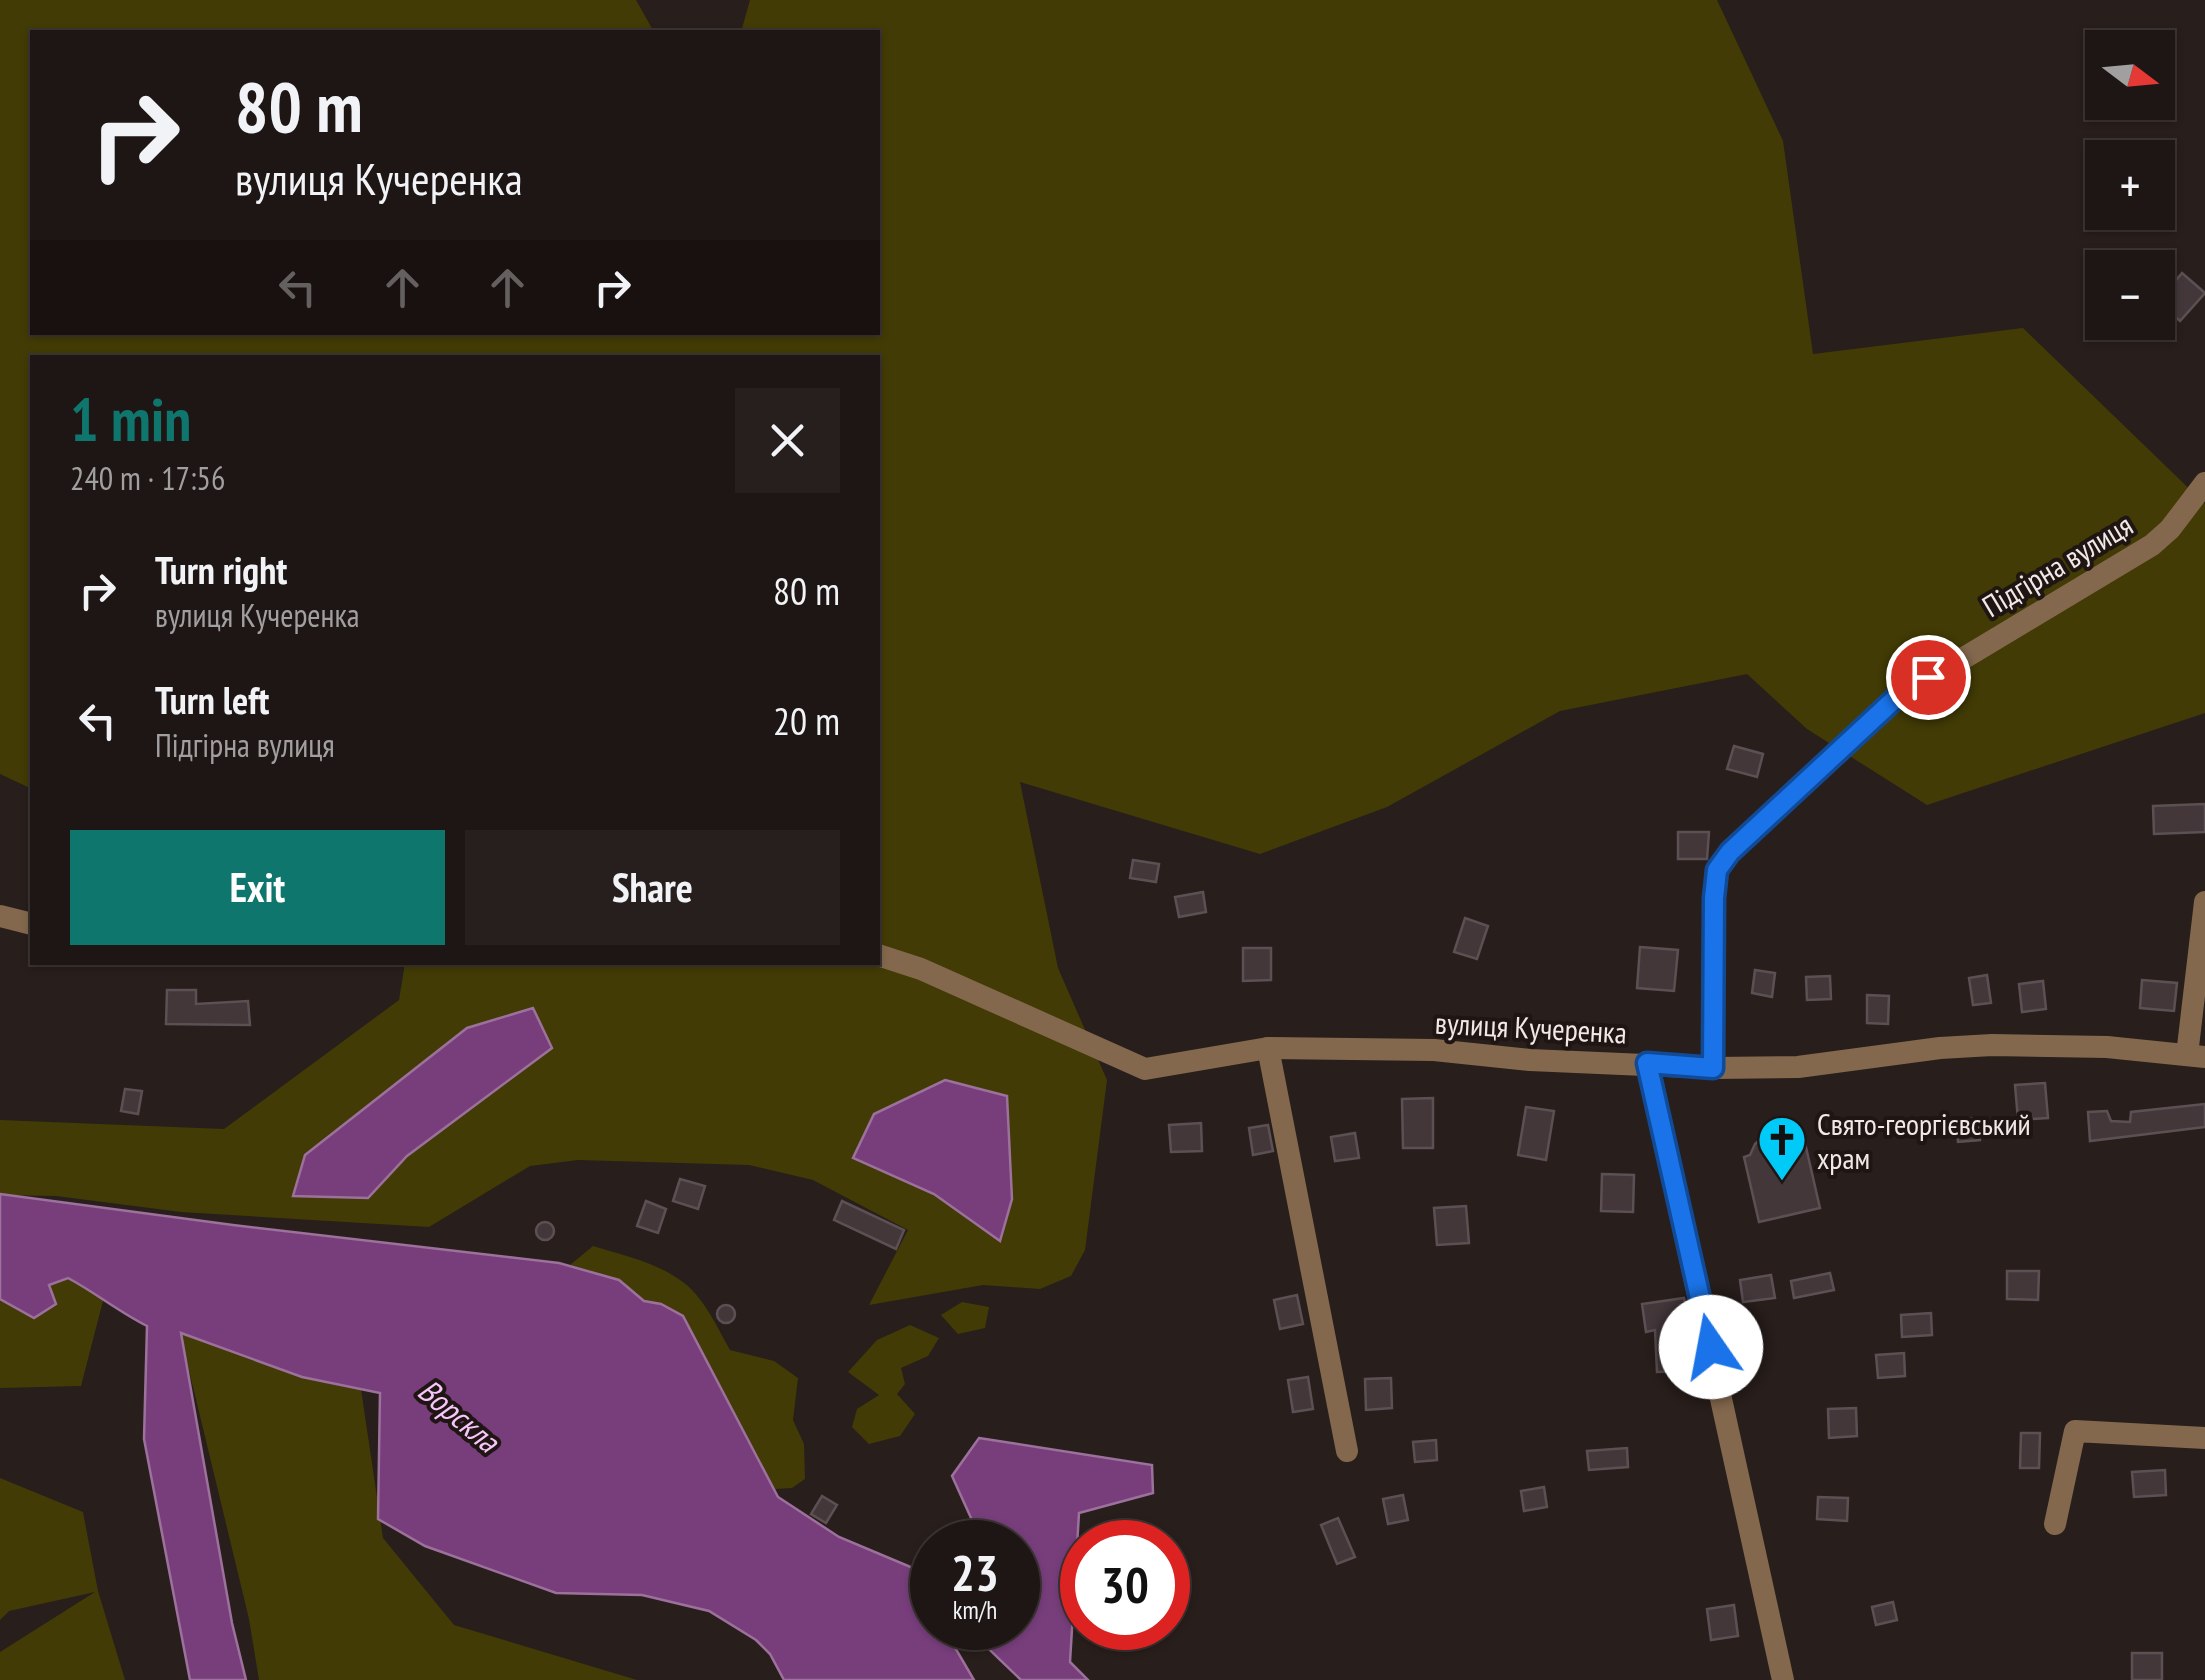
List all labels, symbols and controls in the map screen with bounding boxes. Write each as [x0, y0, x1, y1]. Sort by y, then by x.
north arrow [2085, 30, 2175, 120]
map controls [2085, 30, 2175, 340]
text: 80 m [235, 61, 363, 151]
icon: right [70, 70, 200, 200]
button: + [2085, 140, 2175, 230]
text: вулиця Кучеренка [235, 149, 523, 207]
button: − [2085, 250, 2175, 340]
icon: left [270, 260, 325, 315]
icon: ahead [375, 260, 430, 315]
icon: ahead [480, 260, 535, 315]
icon: right [585, 260, 640, 315]
text: 1 min [70, 380, 191, 458]
button: close [735, 388, 840, 493]
text: 240 m · 17:56 [70, 457, 225, 499]
street label: Підгірна вулиця [1975, 505, 2139, 625]
text: Turn right [155, 545, 287, 594]
icon: right [70, 563, 125, 618]
text: 80 m [773, 566, 840, 615]
text: вулиця Кучеренка [155, 594, 360, 636]
pin [1886, 635, 1971, 720]
icon: arrive [1901, 650, 1956, 705]
text: Turn left [155, 675, 269, 724]
icon: left [70, 693, 125, 748]
text: 20 m [773, 696, 840, 745]
text: Підгірна вулиця [155, 724, 335, 766]
button: Exit [70, 830, 445, 945]
button: Share [465, 830, 840, 945]
street label: вулиця Кучеренка [1434, 1003, 1628, 1051]
place label: Свято-георгієвський храм [1817, 1104, 2031, 1177]
church icon: Свято-георгієвський храм [1756, 1114, 1808, 1182]
position arrow [1659, 1295, 1763, 1399]
water label: Ворскла [410, 1369, 510, 1462]
speed limit sign: 30 [1060, 1520, 1190, 1650]
text: 23 [951, 1540, 999, 1605]
text: km/h [953, 1594, 997, 1626]

